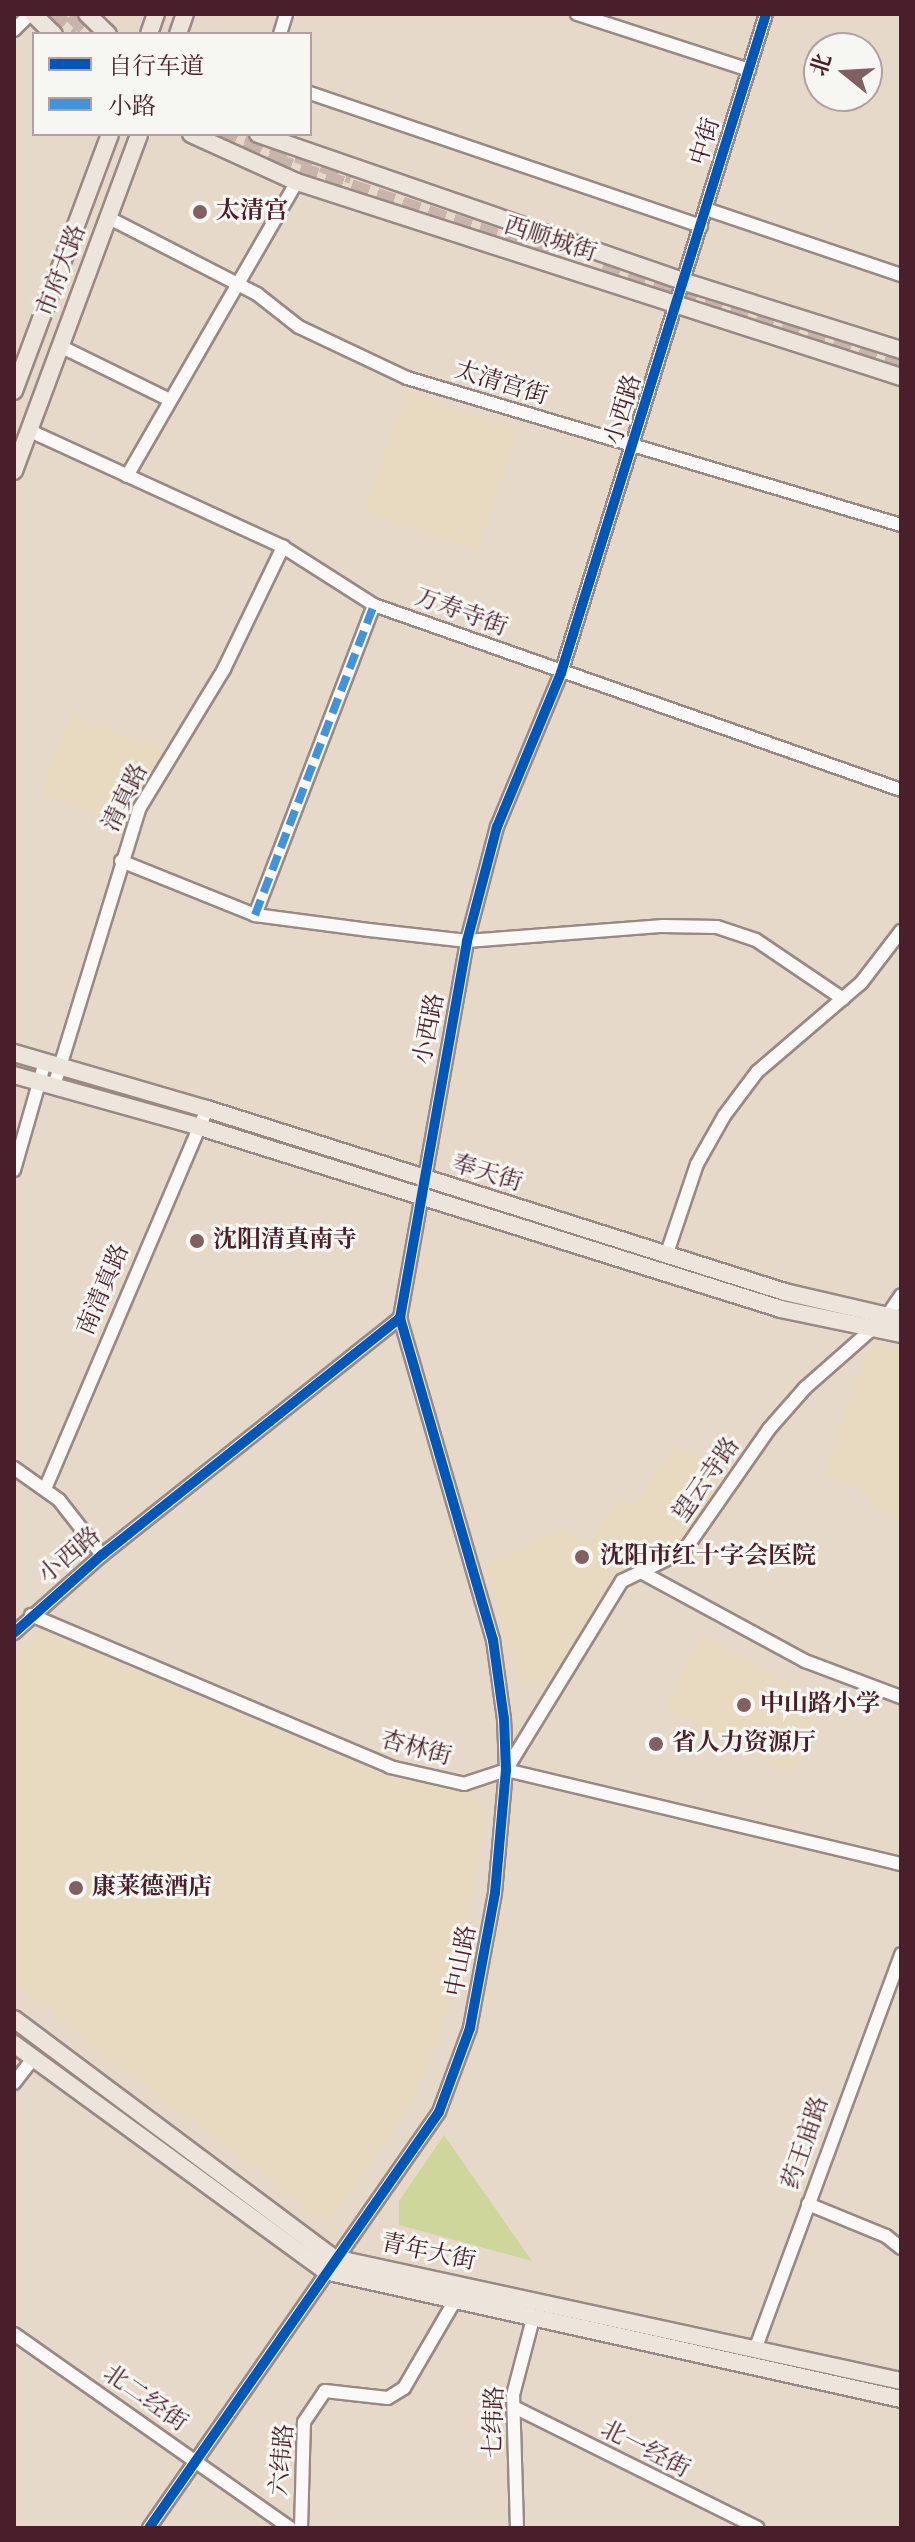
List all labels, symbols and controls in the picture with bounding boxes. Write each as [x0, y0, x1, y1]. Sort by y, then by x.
legend [32, 32, 312, 136]
north arrow [803, 32, 883, 112]
text: 北 [805, 50, 838, 80]
text: 自行车道 [108, 52, 204, 82]
text: 小路 [108, 92, 156, 122]
street label: 中街 [685, 115, 727, 169]
place label: 太清宫 [216, 198, 288, 226]
marker: 太清宫 [191, 203, 209, 221]
street label: 西顺城街 [500, 211, 600, 269]
street label: 市府大路 [31, 221, 93, 321]
street label: 太清宫街 [451, 356, 551, 412]
street label: 小西路 [600, 371, 648, 449]
street label: 万寿寺街 [411, 583, 511, 643]
street label: 清真路 [97, 759, 155, 837]
street label: 小西路 [409, 991, 451, 1067]
street label: 奉天街 [448, 1150, 526, 1198]
place label: 沈阳清真南寺 [213, 1227, 357, 1255]
marker: 沈阳清真南寺 [188, 1232, 206, 1250]
street label: 南清真路 [72, 1240, 136, 1340]
street label: 望云寺路 [668, 1432, 746, 1528]
street label: 小西路 [33, 1522, 107, 1590]
place label: 沈阳市红十字会医院 [600, 1543, 816, 1571]
marker: 沈阳市红十字会医院 [571, 1546, 593, 1568]
place label: 中山路小学 [760, 1691, 880, 1719]
marker: 中山路小学 [735, 1696, 753, 1714]
street label: 杏林街 [377, 1726, 455, 1772]
place label: 省人力资源厅 [672, 1730, 816, 1758]
marker: 省人力资源厅 [647, 1735, 665, 1753]
place label: 康莱德酒店 [92, 1874, 212, 1902]
marker: 康莱德酒店 [67, 1879, 85, 1897]
street label: 中山路 [441, 1923, 483, 1999]
street label: 药王庙路 [777, 2093, 835, 2193]
street label: 青年大街 [378, 2229, 478, 2277]
street label: 北二经街 [97, 2360, 193, 2438]
street label: 七纬路 [479, 2386, 511, 2458]
street label: 北一经街 [596, 2415, 694, 2485]
street label: 六纬路 [266, 2423, 300, 2497]

